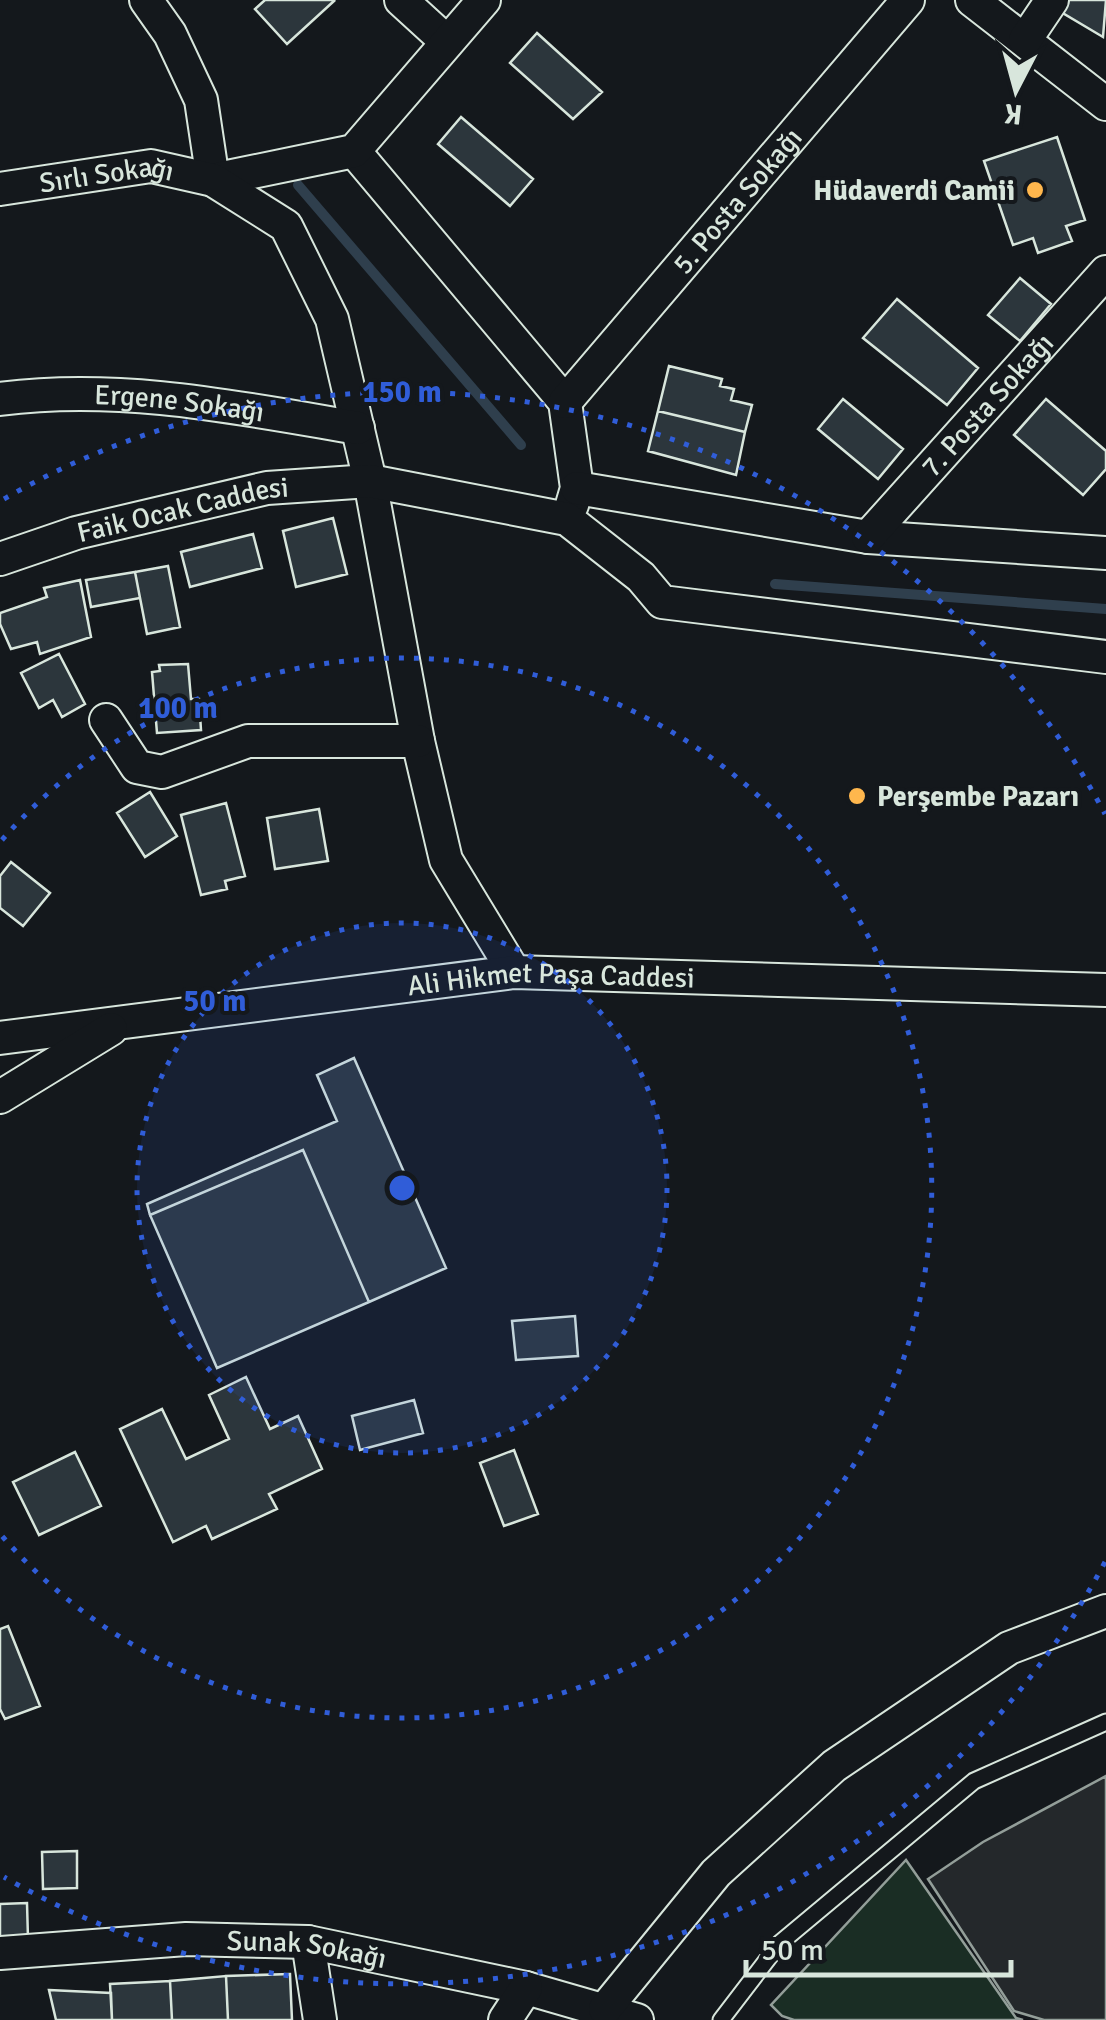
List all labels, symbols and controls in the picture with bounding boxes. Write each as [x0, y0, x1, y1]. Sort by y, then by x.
north arrow [966, 40, 1066, 140]
text: K [1002, 96, 1024, 132]
street label: 5. Posta Sokağı [666, 121, 810, 281]
street label: Sırlı Sokağı [37, 150, 177, 201]
place label: Hüdaverdi Camii [813, 174, 1015, 208]
marker: Hüdaverdi Camii [1024, 179, 1046, 201]
street label: 7. Posta Sokağı [914, 326, 1061, 484]
text: 150 m [362, 374, 442, 411]
street label: Ergene Sokağı [94, 378, 267, 430]
street label: Faik Ocak Caddesi [74, 471, 290, 550]
text: 100 m [138, 690, 218, 727]
place label: Perşembe Pazarı [877, 780, 1079, 814]
marker: Perşembe Pazarı [846, 785, 868, 807]
street label: Ali Hikmet Paşa Caddesi [406, 956, 695, 1004]
text: 50 m [183, 983, 247, 1020]
centre of rings [384, 1170, 420, 1206]
scale bar [746, 1915, 1011, 1977]
street label: Sunak Sokağı [226, 1924, 390, 1976]
text: 50 m [761, 1932, 824, 1969]

